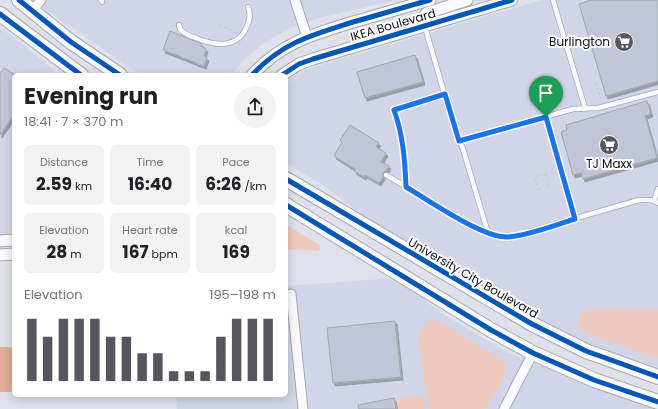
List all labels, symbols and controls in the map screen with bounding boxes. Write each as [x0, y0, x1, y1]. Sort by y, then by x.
street label: IKEA Boulevard [348, 4, 438, 45]
supermarket icon: Burlington [613, 31, 635, 53]
place label: Burlington [549, 33, 610, 50]
pin [529, 76, 563, 117]
text: Evening run [24, 81, 158, 112]
icon: arrive [535, 82, 557, 104]
button: share [234, 86, 276, 128]
text: 18:41 · 7 × 370 m [24, 112, 123, 131]
supermarket icon: TJ Maxx [598, 134, 620, 156]
text: Distance [40, 154, 88, 170]
text: Time [137, 154, 163, 170]
text: Pace [222, 154, 250, 170]
place label: TJ Maxx [586, 155, 632, 172]
text: 2.59 [36, 172, 72, 196]
text: 16:40 [128, 172, 172, 196]
text: 6:26 [205, 172, 242, 196]
text: km [72, 178, 92, 194]
text: /km [242, 178, 267, 194]
text: Elevation [39, 222, 89, 238]
text: Heart rate [122, 222, 178, 238]
text: kcal [225, 222, 247, 238]
street label: University City Boulevard [405, 233, 542, 322]
text: 28 [46, 240, 67, 264]
text: 167 [122, 240, 149, 264]
text: 169 [222, 240, 250, 264]
text: m [67, 246, 82, 262]
text: bpm [149, 246, 178, 262]
text: Elevation [24, 285, 83, 304]
text: 195–198 m [209, 285, 276, 304]

